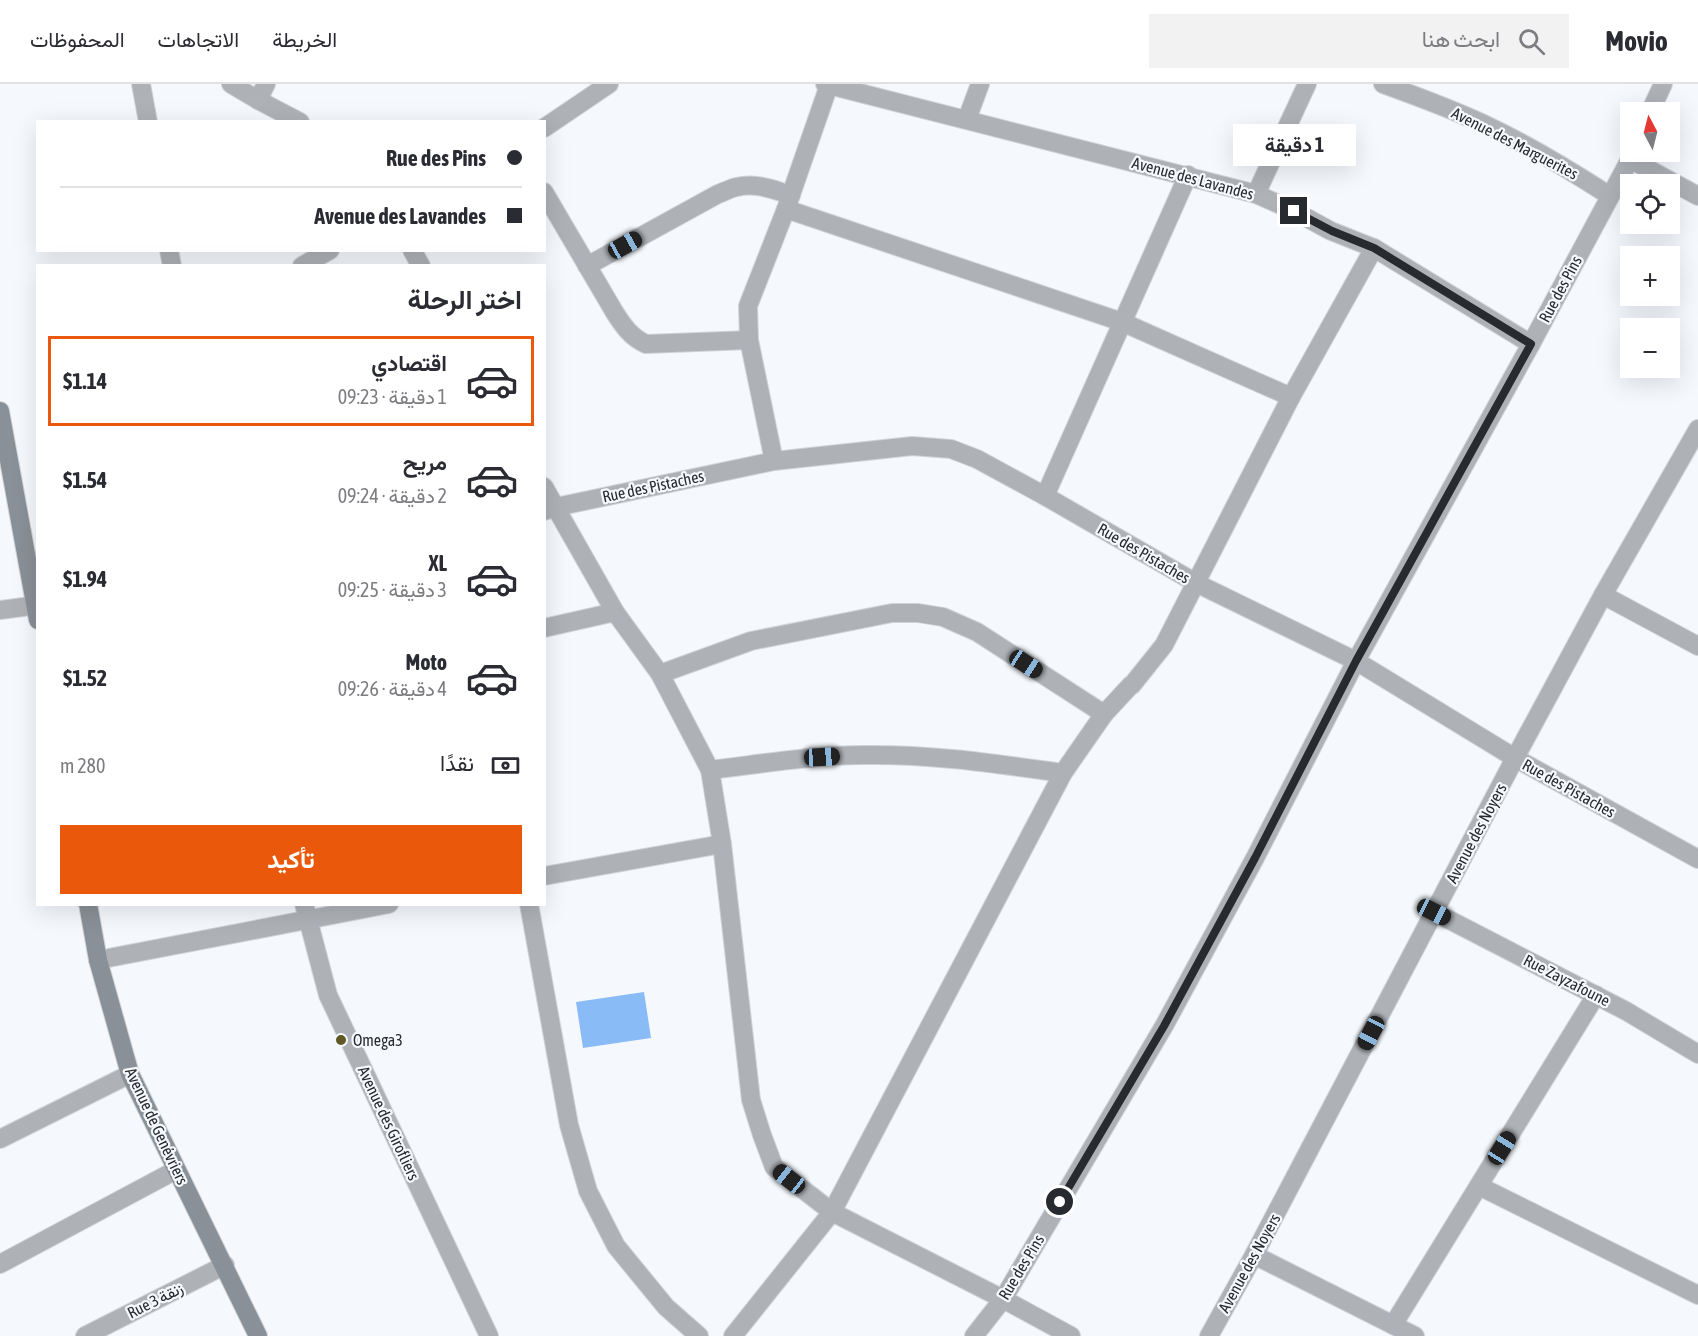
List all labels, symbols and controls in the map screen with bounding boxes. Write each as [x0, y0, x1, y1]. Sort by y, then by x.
search box [1149, 14, 1569, 68]
icon: search [1515, 25, 1548, 58]
text: Movio [1605, 25, 1668, 57]
text: ابحث هنا [1422, 26, 1500, 52]
text: المحفوظات [30, 27, 125, 51]
text: الاتجاهات [158, 27, 239, 51]
text: الخريطة [272, 27, 337, 51]
north arrow [1620, 102, 1680, 162]
map controls [1620, 102, 1680, 378]
street label: Avenue des Marguerites [1448, 103, 1581, 184]
callout: 1 دقيقة [1232, 124, 1356, 166]
text: 1 دقيقة [1265, 133, 1324, 156]
text: Rue des Pins [386, 145, 486, 171]
street label: Avenue des Lavandes [1130, 153, 1256, 203]
button: locate [1620, 174, 1680, 234]
route end [1280, 197, 1307, 224]
text: Avenue des Lavandes [314, 203, 486, 229]
car [605, 228, 645, 262]
button: + [1620, 246, 1680, 306]
street label: Rue des Pins [1535, 252, 1585, 325]
text: اختر الرحلة [408, 284, 522, 315]
button: − [1620, 318, 1680, 378]
text: اقتصادي [371, 350, 447, 376]
icon: car [465, 354, 519, 408]
text: $1.14 [63, 368, 107, 394]
text: 1 دقيقة · 09:23 [338, 385, 447, 408]
text: مريح [403, 449, 447, 475]
icon: car [465, 453, 519, 507]
street label: Rue des Pistaches [601, 466, 706, 506]
text: $1.54 [63, 467, 107, 493]
text: 2 دقيقة · 09:24 [338, 484, 447, 507]
street label: Rue des Pistaches [1095, 519, 1194, 587]
text: XL [429, 550, 447, 576]
icon: car [465, 552, 519, 606]
text: $1.94 [63, 566, 107, 592]
text: 3 دقيقة · 09:25 [338, 578, 447, 601]
car [1006, 647, 1046, 681]
text: Moto [405, 649, 447, 675]
icon: car [465, 651, 519, 705]
text: $1.52 [63, 665, 107, 691]
text: 4 دقيقة · 09:26 [338, 677, 447, 700]
car [804, 747, 840, 767]
icon: cash [489, 749, 522, 782]
text: نقدًا [440, 750, 474, 776]
text: 280 m [60, 754, 105, 777]
street label: Rue des Pistaches [1519, 755, 1619, 821]
street label: Avenue des Noyers [1442, 780, 1511, 886]
button: تأكيد [60, 825, 522, 894]
car [1414, 896, 1454, 928]
street label: Rue Zayzafoune [1520, 951, 1613, 1010]
car [1355, 1013, 1387, 1053]
place label: Omega3 [353, 1031, 403, 1050]
marker: Omega3 [334, 1033, 348, 1047]
street label: Avenue des Girofliers [355, 1063, 423, 1183]
street label: Avenue de Genévriers [122, 1065, 192, 1188]
car [1485, 1128, 1519, 1168]
car [769, 1161, 809, 1197]
route start [1046, 1188, 1073, 1215]
street label: Avenue des Noyers [1214, 1210, 1285, 1316]
street label: Rue des Pins [995, 1231, 1048, 1303]
street label: Rue 3 زنقة [124, 1278, 187, 1323]

